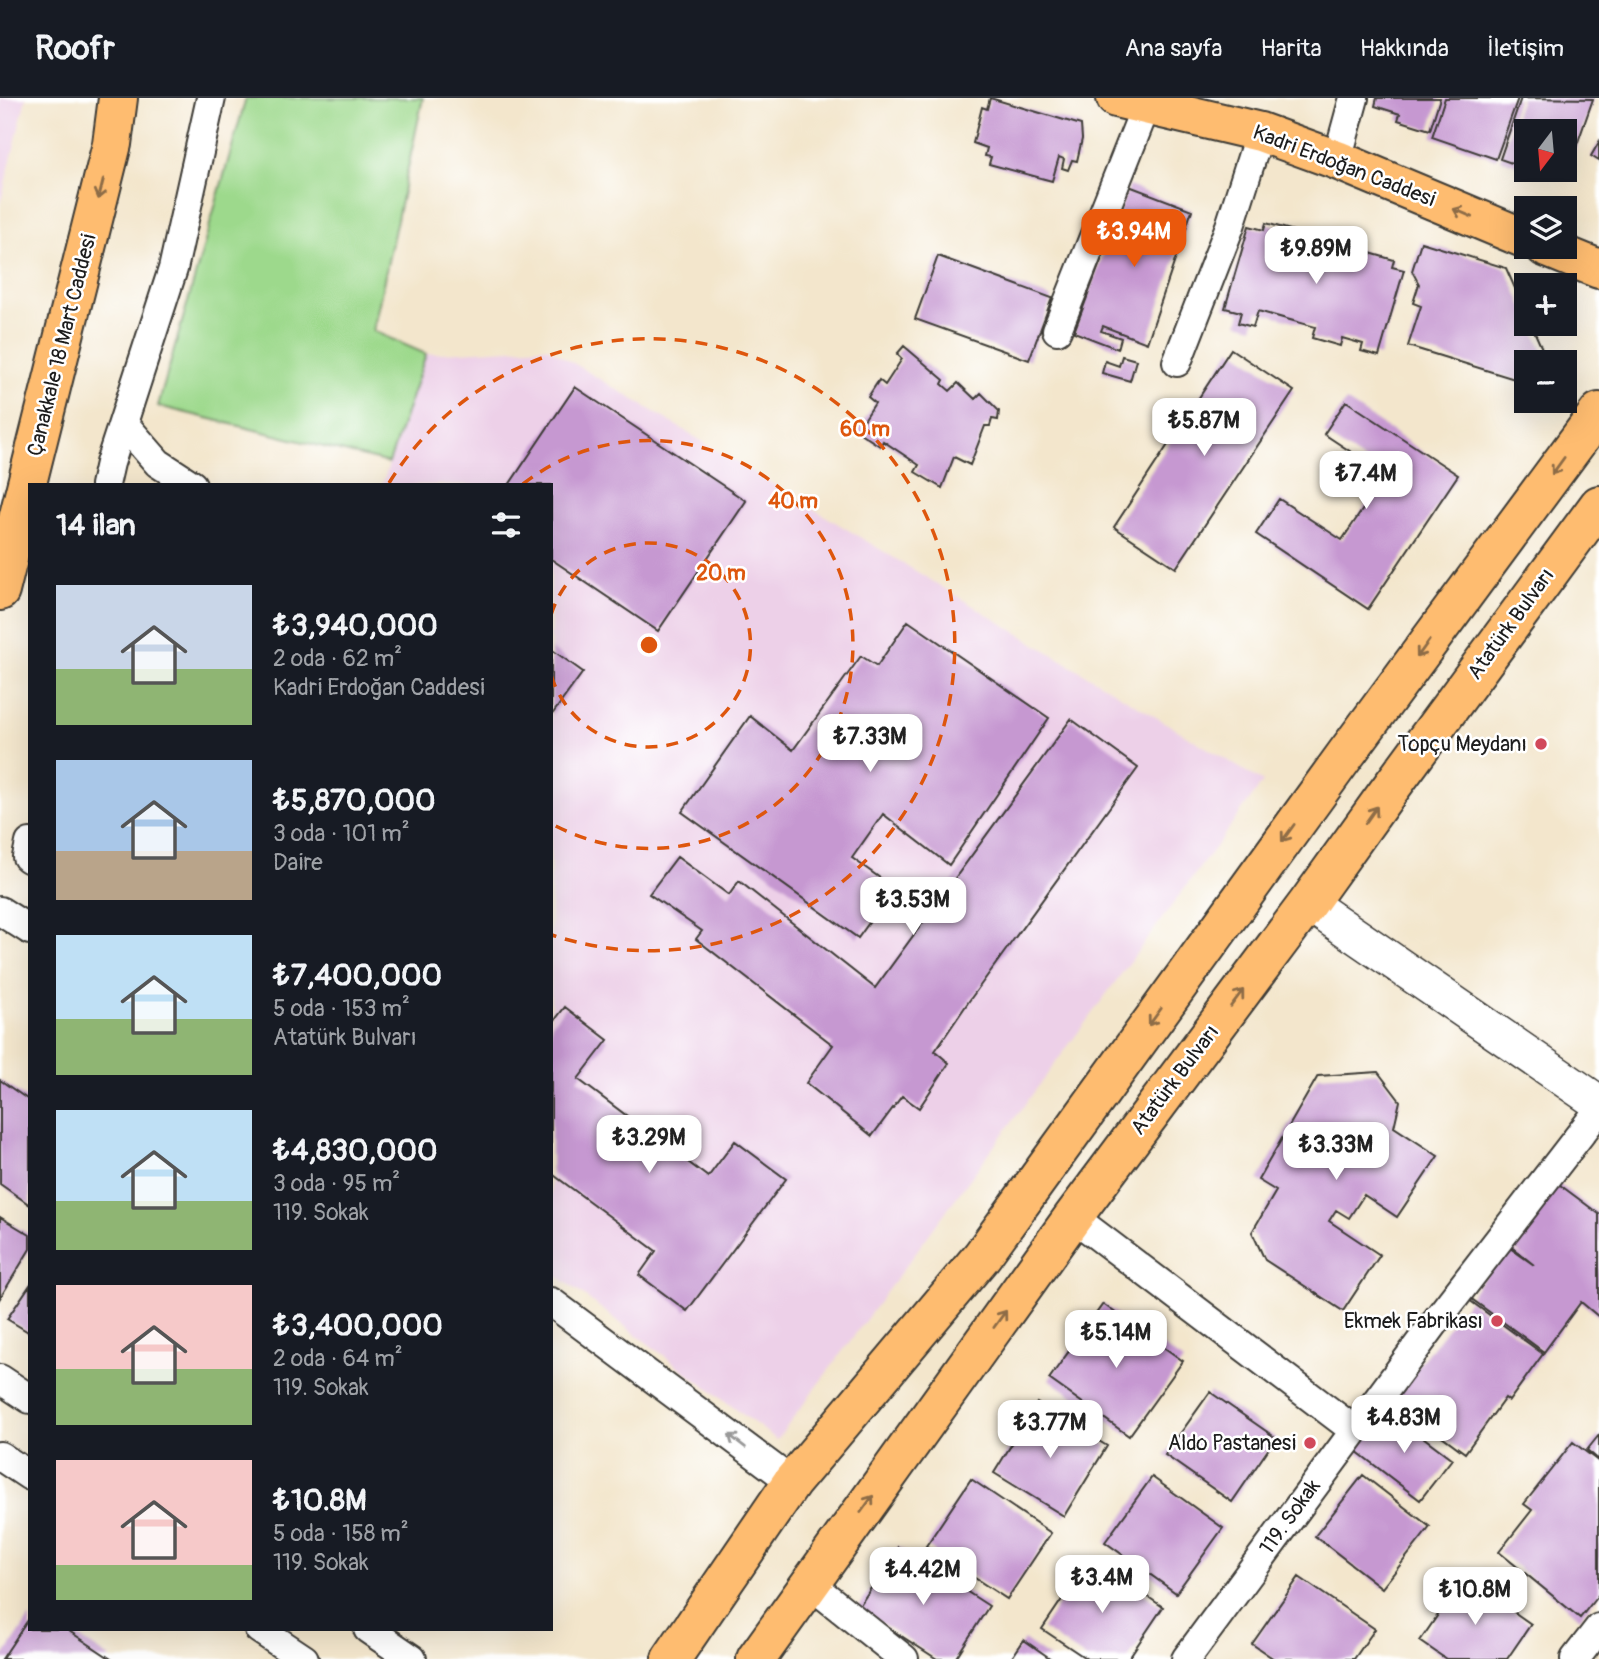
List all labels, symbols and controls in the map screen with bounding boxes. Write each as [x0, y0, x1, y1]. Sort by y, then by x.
text: Roofr [35, 28, 115, 69]
text: Ana sayfa [1125, 34, 1222, 63]
text: Harita [1260, 34, 1322, 63]
text: Hakkında [1360, 34, 1449, 63]
text: İletişim [1487, 34, 1564, 63]
street label: Kadri Erdoğan Caddesi [1249, 119, 1439, 213]
north arrow [1514, 119, 1577, 182]
map controls [1514, 119, 1577, 413]
one-way arrow [94, 177, 107, 200]
button: layers [1514, 196, 1577, 259]
one-way arrow [1453, 205, 1474, 218]
pin: ₺3.94M [1077, 209, 1191, 269]
text: ₺3.94M [1097, 217, 1171, 246]
pin: ₺9.89M [1259, 226, 1373, 286]
street label: Çanakkale 18 Mart Caddesi [21, 231, 103, 459]
text: ₺9.89M [1281, 234, 1351, 263]
button: + [1514, 273, 1577, 336]
button: − [1514, 350, 1577, 413]
pin: ₺5.87M [1147, 398, 1261, 458]
text: ₺5.87M [1168, 406, 1240, 435]
text: 60 m [840, 416, 890, 443]
pin: ₺7.4M [1317, 452, 1415, 511]
one-way arrow [1550, 456, 1565, 475]
text: ₺7.4M [1336, 459, 1396, 488]
text: 40 m [768, 488, 818, 515]
icon: filters [487, 506, 525, 544]
text: 14 ilan [56, 507, 136, 544]
text: 20 m [696, 560, 746, 587]
street label: Atatürk Bulvarı [1462, 563, 1560, 685]
text: ₺3,940,000 [273, 607, 438, 644]
icon: home [112, 613, 196, 697]
centre of rings [637, 633, 661, 657]
one-way arrow [1415, 640, 1430, 658]
text: 2 oda · 62 m² [273, 644, 402, 673]
text: Kadri Erdoğan Caddesi [273, 673, 485, 702]
pin: ₺7.33M [813, 714, 927, 774]
text: ₺7.33M [833, 722, 907, 751]
place label: Topçu Meydanı [1397, 731, 1527, 758]
marker: Topçu Meydanı [1533, 736, 1549, 752]
text: ₺5,870,000 [273, 782, 435, 819]
icon: home [112, 788, 196, 872]
one-way arrow [1364, 806, 1378, 825]
text: 3 oda · 101 m² [273, 819, 410, 848]
one-way arrow [1281, 823, 1296, 842]
text: Daire [273, 848, 322, 877]
pin: ₺3.53M [856, 878, 970, 937]
text: ₺3.53M [876, 885, 950, 914]
text: ₺7,400,000 [273, 957, 442, 994]
icon: home [112, 963, 196, 1047]
one-way arrow [1229, 989, 1244, 1008]
text: 5 oda · 153 m² [273, 994, 410, 1023]
one-way arrow [1147, 1007, 1162, 1026]
street label: Atatürk Bulvarı [1125, 1019, 1225, 1141]
text: Atatürk Bulvarı [273, 1023, 417, 1052]
pin: ₺3.29M [592, 1116, 706, 1175]
pin: ₺3.33M [1279, 1122, 1393, 1182]
text: ₺3.29M [613, 1123, 685, 1152]
text: ₺3.33M [1299, 1130, 1373, 1159]
text: ₺4,830,000 [273, 1132, 437, 1169]
icon: home [112, 1138, 196, 1222]
text: 3 oda · 95 m² [273, 1169, 400, 1198]
text: 119. Sokak [273, 1198, 369, 1227]
text: ₺3,400,000 [273, 1307, 443, 1344]
place label: Ekmek Fabrikası [1344, 1308, 1483, 1335]
one-way arrow [993, 1310, 1007, 1329]
pin: ₺5.14M [1059, 1310, 1173, 1370]
icon: home [112, 1313, 196, 1397]
marker: Ekmek Fabrikası [1489, 1313, 1505, 1329]
text: ₺5.14M [1081, 1318, 1151, 1347]
text: 2 oda · 64 m² [273, 1344, 403, 1373]
text: 119. Sokak [273, 1373, 369, 1402]
pin: ₺4.83M [1347, 1396, 1461, 1455]
pin: ₺3.77M [993, 1400, 1107, 1460]
text: ₺4.83M [1367, 1403, 1441, 1432]
text: ₺3.77M [1014, 1408, 1086, 1437]
place label: Aldo Pastanesi [1168, 1430, 1296, 1457]
one-way arrow [728, 1434, 747, 1449]
marker: Aldo Pastanesi [1302, 1435, 1318, 1451]
street label: 119. Sokak [1253, 1474, 1327, 1560]
text: ₺10.8M [273, 1482, 367, 1519]
icon: home [112, 1488, 196, 1572]
one-way arrow [860, 1495, 875, 1514]
text: 5 oda · 158 m² [273, 1519, 409, 1548]
text: 119. Sokak [273, 1548, 369, 1577]
pin: ₺4.42M [866, 1548, 980, 1607]
text: ₺4.42M [886, 1555, 960, 1584]
pin: ₺3.4M [1053, 1556, 1151, 1615]
text: ₺3.4M [1071, 1563, 1133, 1592]
pin: ₺10.8M [1418, 1568, 1532, 1627]
text: ₺10.8M [1439, 1575, 1511, 1604]

